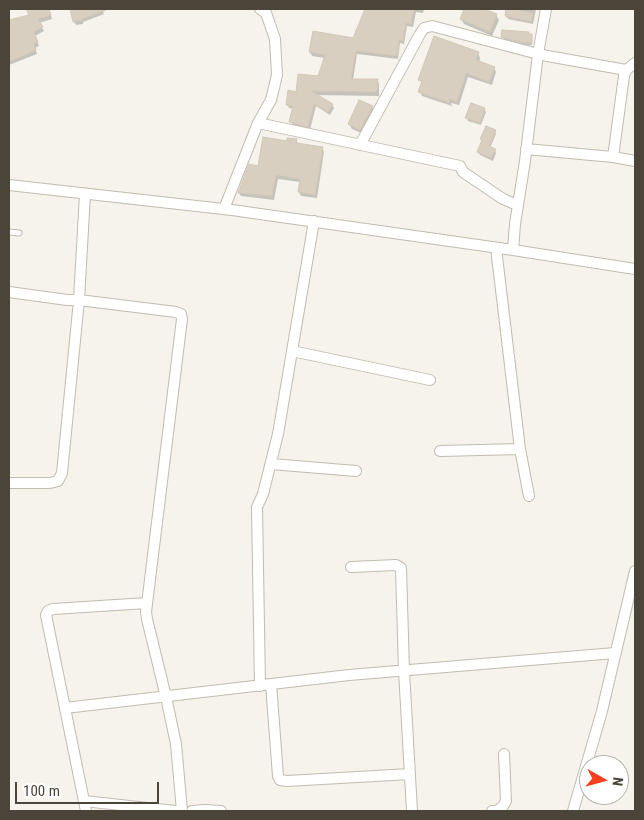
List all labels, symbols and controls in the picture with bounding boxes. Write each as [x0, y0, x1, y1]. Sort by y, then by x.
north arrow [579, 755, 629, 805]
scale bar [18, 772, 161, 804]
text: N [609, 776, 626, 787]
text: 100 m [23, 782, 60, 800]

